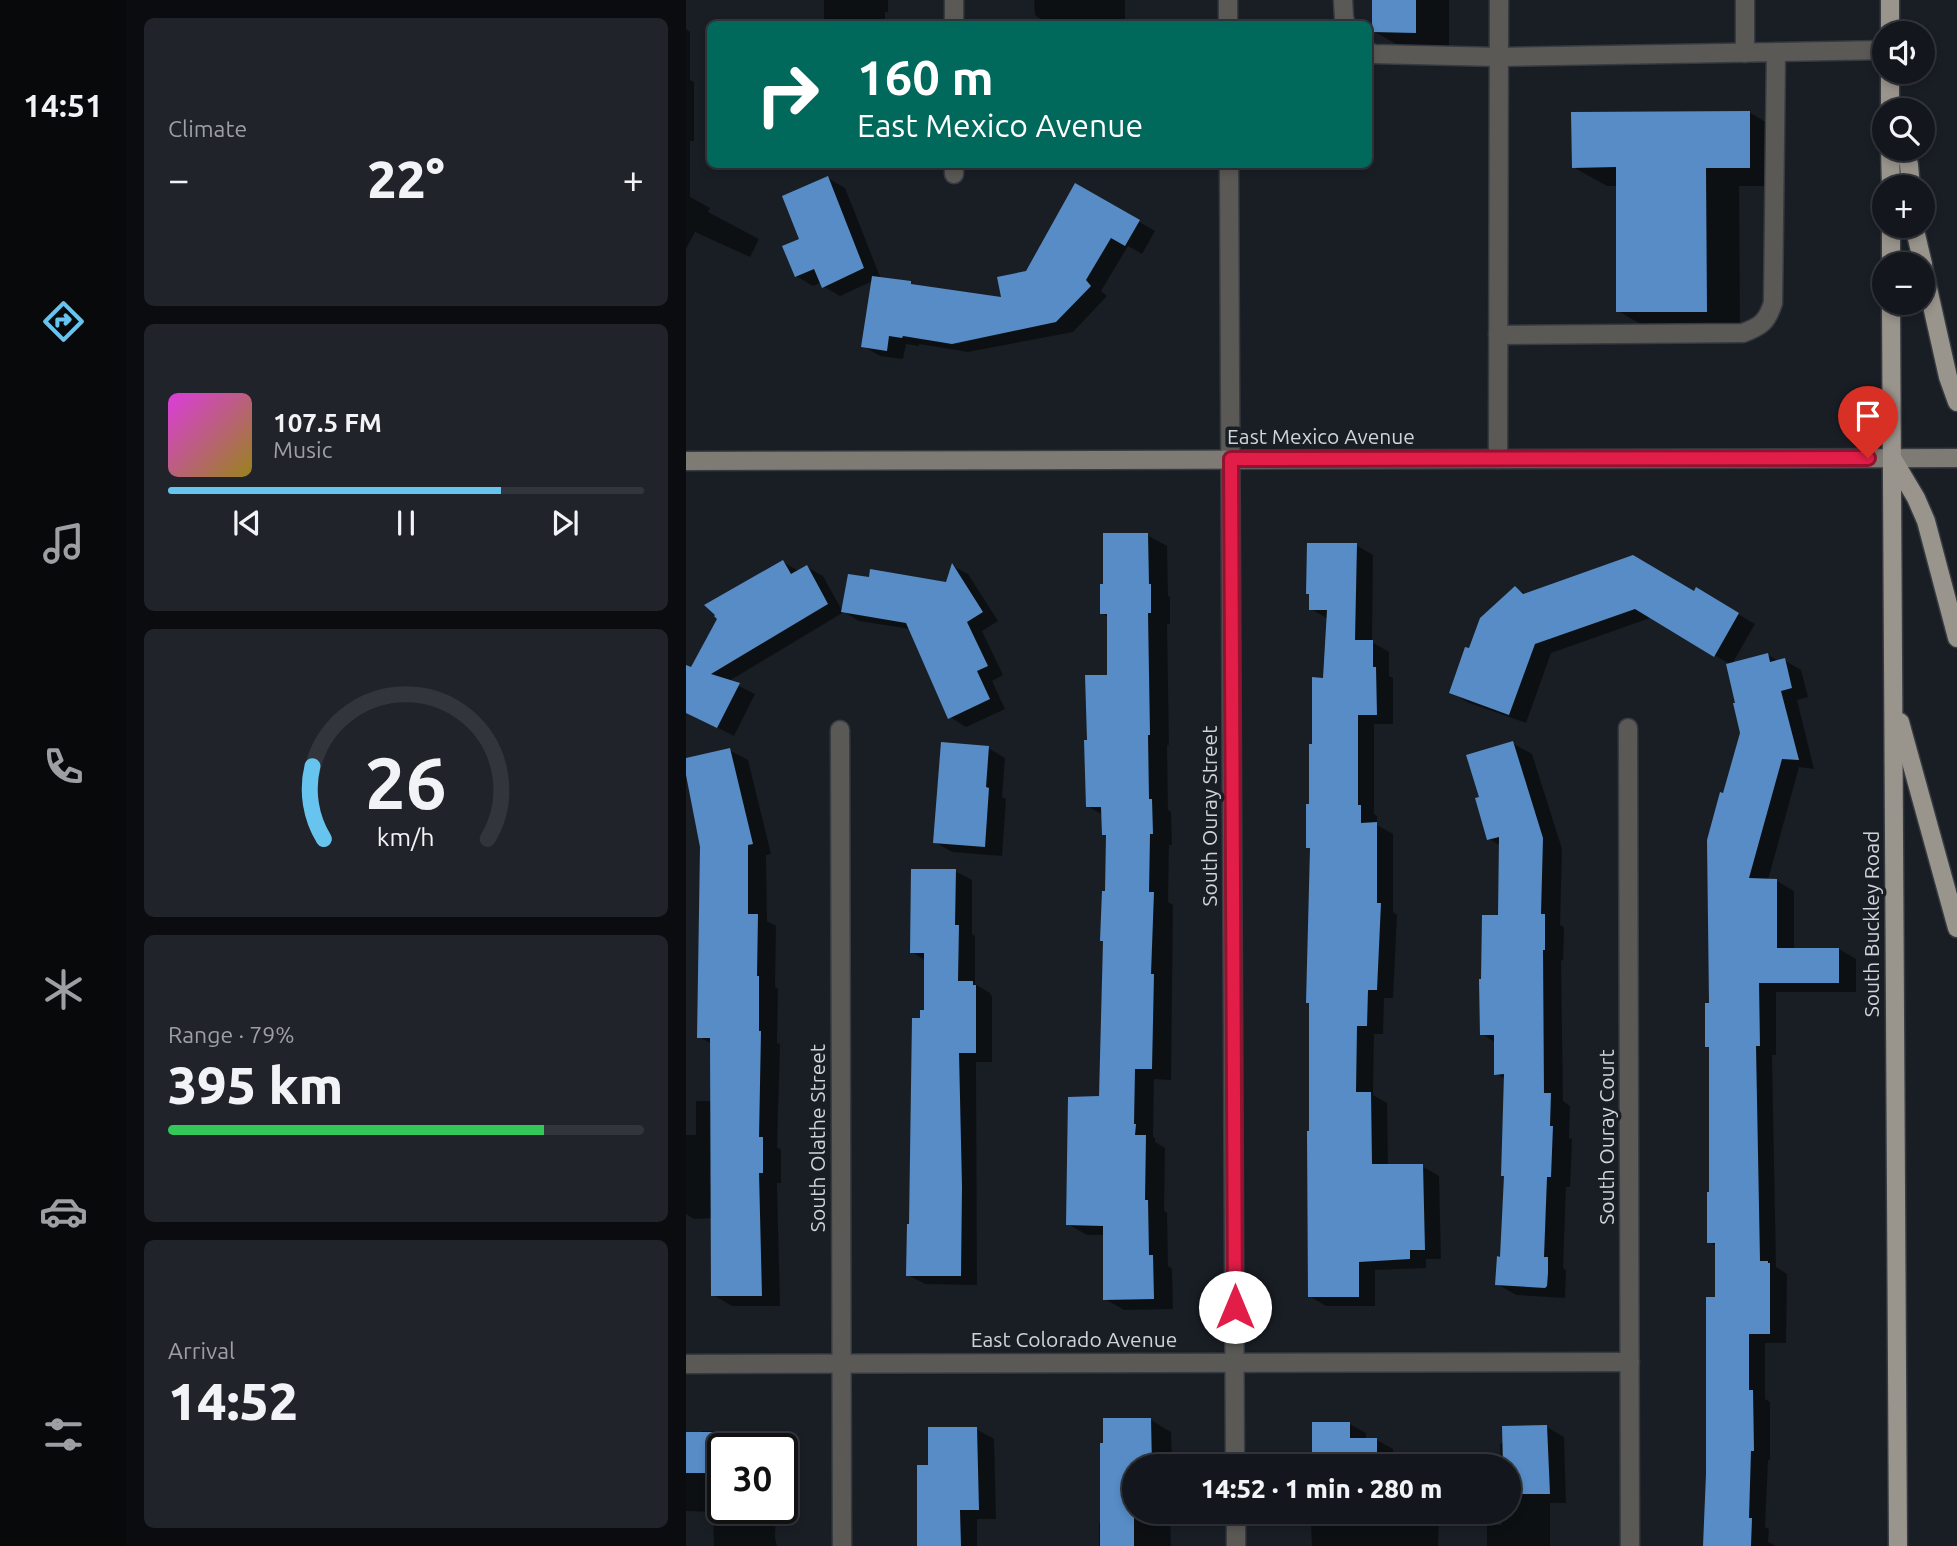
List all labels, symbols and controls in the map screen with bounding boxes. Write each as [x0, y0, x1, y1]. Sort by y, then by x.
map controls [1872, 21, 1935, 315]
button: sound [1872, 21, 1935, 84]
icon: right [742, 49, 833, 140]
text: 160 m [857, 49, 994, 104]
text: 14:51 [23, 87, 103, 123]
button: search [1872, 98, 1935, 161]
text: East Mexico Avenue [857, 107, 1143, 143]
text: Climate [168, 116, 247, 141]
text: 22° [367, 150, 445, 208]
text: − [168, 158, 189, 200]
text: + [623, 158, 644, 200]
button: + [1872, 175, 1935, 238]
button: − [1872, 252, 1935, 315]
icon: directions [39, 297, 88, 346]
pin [1838, 386, 1898, 458]
icon: arrive [1849, 397, 1887, 435]
text: 107.5 FM [273, 408, 382, 437]
street label: East Mexico Avenue [1227, 424, 1415, 448]
text: Music [273, 437, 332, 462]
icon: previous [228, 504, 266, 542]
icon: pause [387, 504, 425, 542]
icon: next [546, 504, 584, 542]
icon: music [39, 519, 88, 568]
street label: South Ouray Street [1197, 726, 1221, 906]
text: 26 [365, 741, 447, 823]
icon: phone [39, 742, 88, 791]
text: km/h [377, 823, 435, 851]
street label: South Buckley Road [1859, 831, 1883, 1017]
icon: climate [39, 965, 88, 1014]
text: Range · 79% [168, 1022, 295, 1047]
street label: South Olathe Street [805, 1044, 829, 1232]
street label: South Ouray Court [1594, 1049, 1618, 1225]
text: 395 km [168, 1056, 343, 1114]
icon: car [39, 1187, 88, 1236]
position arrow [1198, 1270, 1272, 1344]
street label: East Colorado Avenue [971, 1327, 1177, 1351]
text: Arrival [168, 1338, 235, 1363]
text: 14:52 [168, 1372, 298, 1430]
icon: filters [39, 1410, 88, 1459]
speed limit sign: 30 [707, 1433, 798, 1524]
text: 14:52 · 1 min · 280 m [1201, 1474, 1442, 1503]

